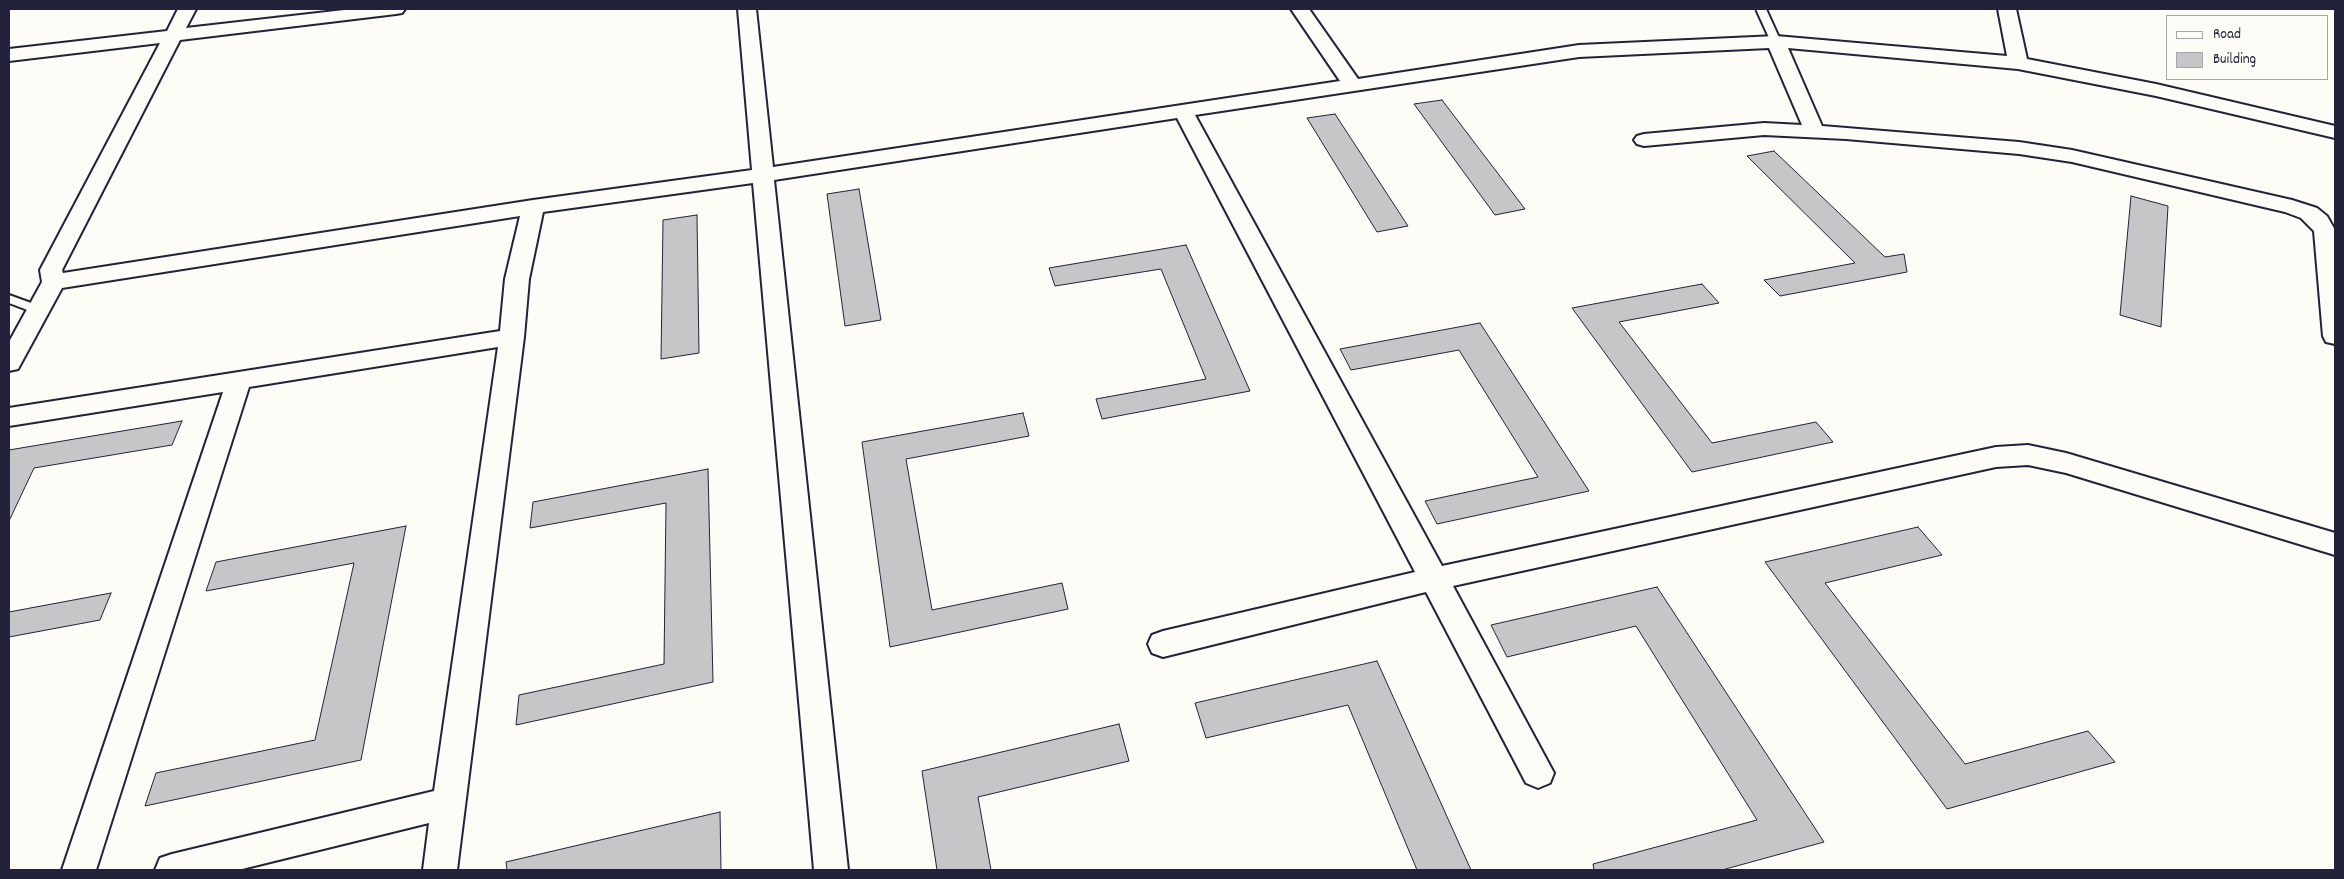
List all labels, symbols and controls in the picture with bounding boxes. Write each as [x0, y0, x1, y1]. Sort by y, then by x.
legend [2166, 15, 2329, 80]
text: Road [2213, 24, 2241, 46]
text: Building [2213, 49, 2256, 71]

